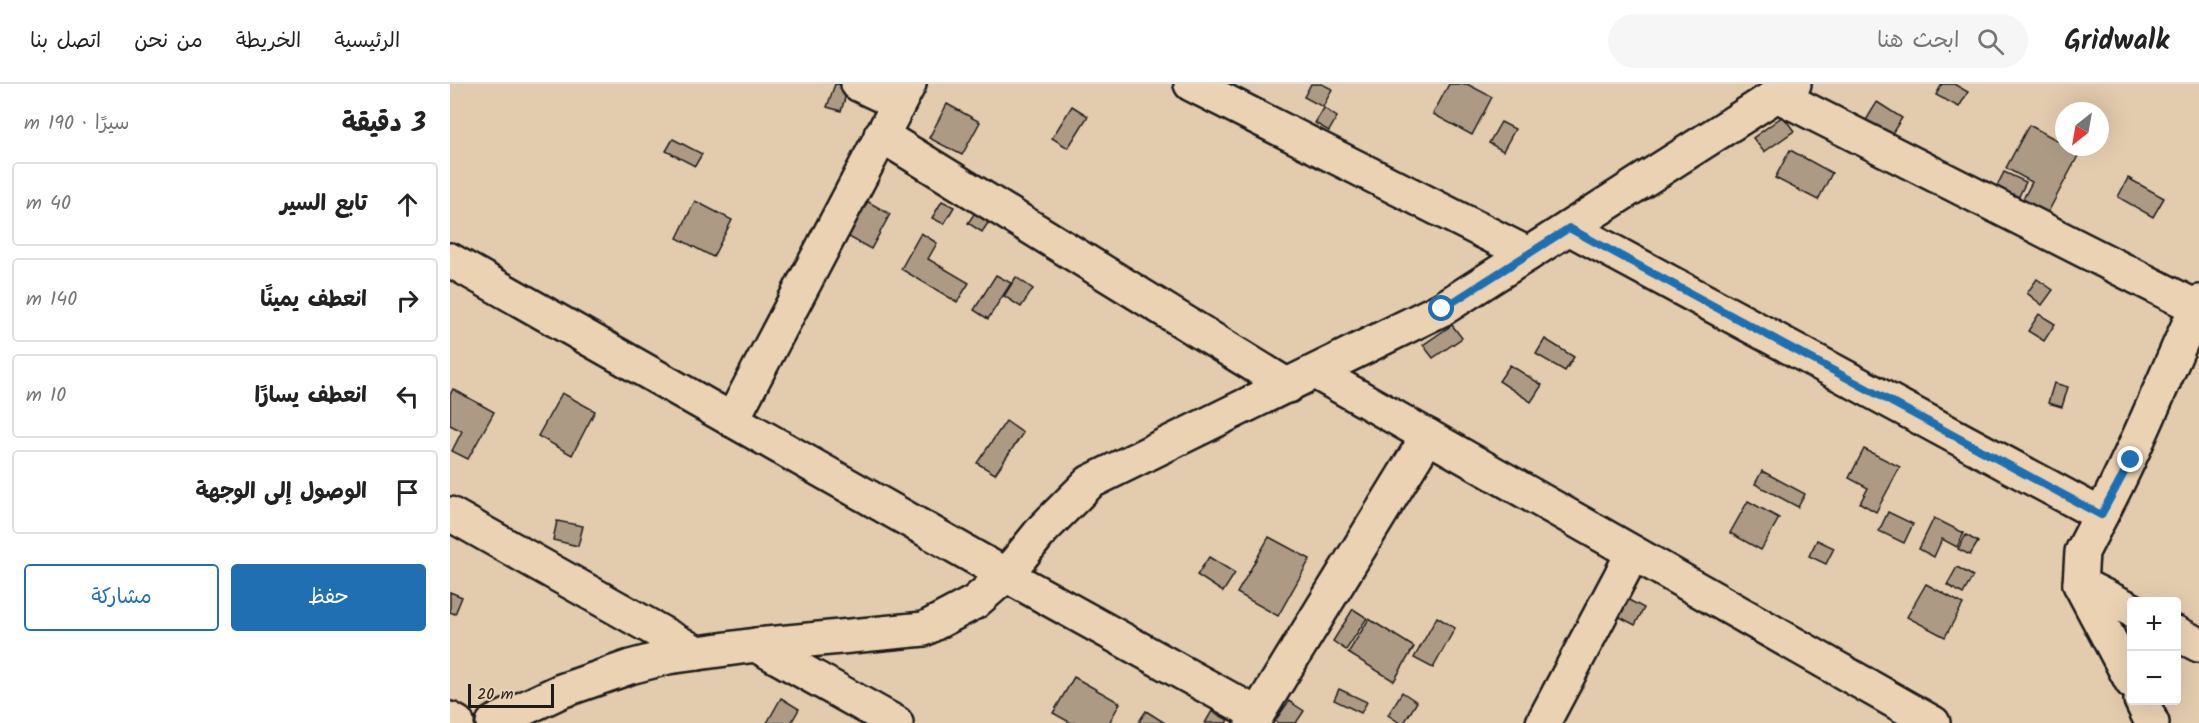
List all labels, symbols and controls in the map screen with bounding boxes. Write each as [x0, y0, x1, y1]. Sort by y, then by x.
search box [1608, 14, 2028, 68]
text: Gridwalk [2064, 19, 2169, 64]
text: ابحث هنا [1877, 24, 1959, 59]
text: اتصل بنا [30, 25, 101, 58]
text: من نحن [134, 25, 203, 58]
text: الخريطة [236, 25, 301, 58]
text: الرئيسية [334, 25, 400, 58]
icon: search [1974, 25, 2007, 58]
north arrow [2055, 102, 2109, 156]
text: 3 دقيقة [342, 103, 426, 145]
text: سيرًا · 190 m [24, 108, 130, 140]
text: تابع السير [280, 187, 367, 222]
text: 40 m [26, 188, 71, 220]
icon: ahead [391, 188, 424, 221]
text: انعطف يمينًا [260, 283, 367, 318]
text: 140 m [26, 284, 77, 316]
icon: right [391, 284, 424, 317]
route start [1428, 295, 1454, 321]
text: انعطف يسارًا [255, 379, 367, 414]
text: 10 m [26, 380, 66, 412]
icon: left [391, 380, 424, 413]
route end [2117, 446, 2143, 472]
text: الوصول إلى الوجهة [195, 475, 367, 510]
icon: arrive [391, 476, 424, 509]
button: مشاركة [24, 564, 219, 631]
button: حفظ [231, 564, 426, 631]
map controls [2127, 597, 2181, 705]
button: + [2127, 597, 2181, 651]
button: − [2127, 651, 2181, 705]
scale bar [468, 681, 554, 708]
text: 20 m [477, 682, 513, 707]

